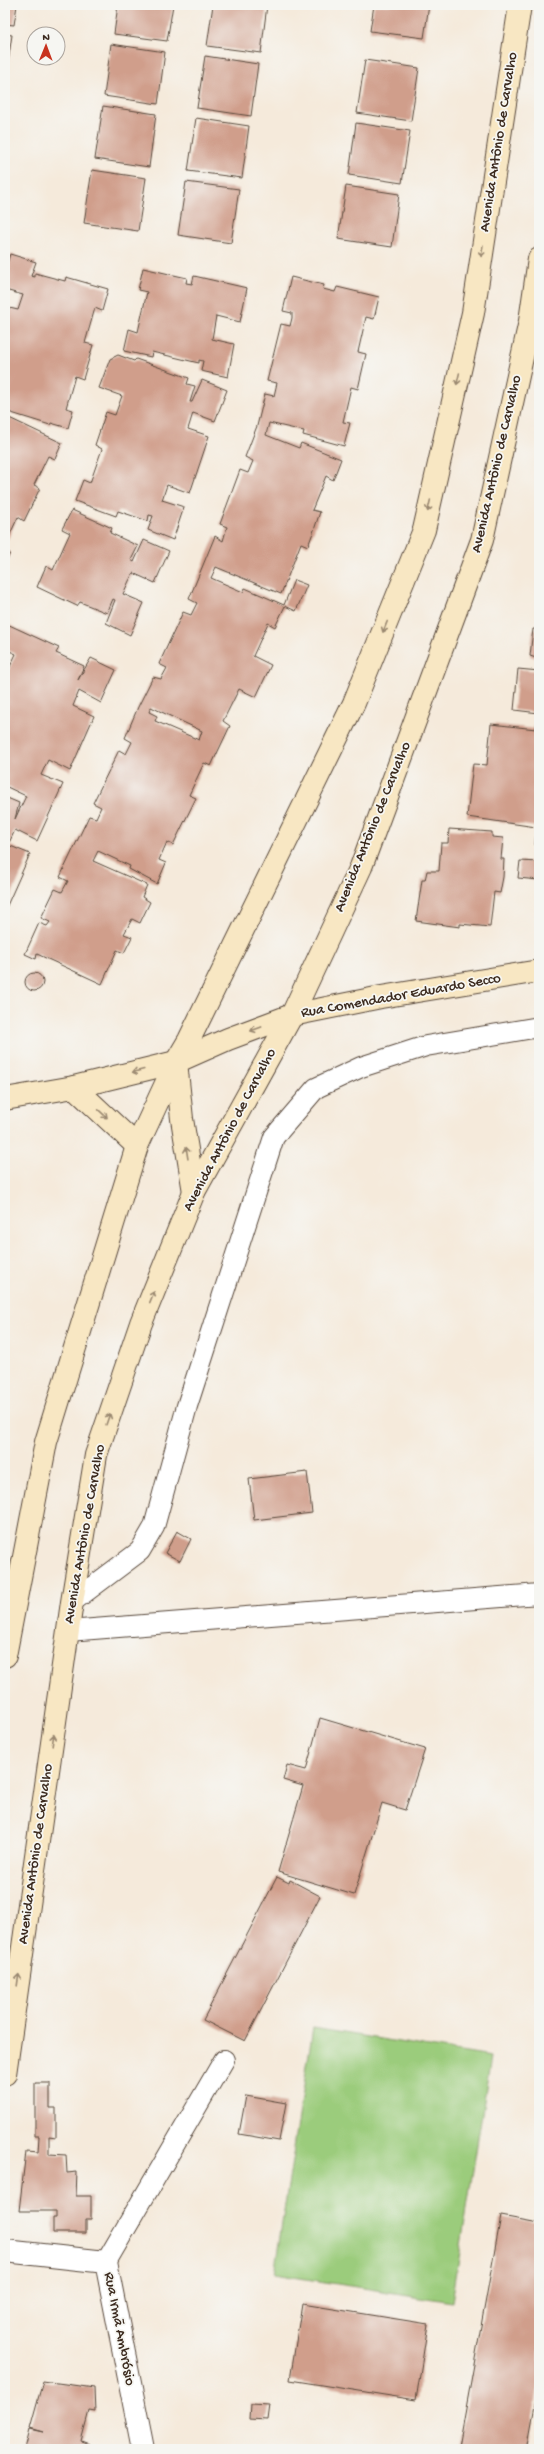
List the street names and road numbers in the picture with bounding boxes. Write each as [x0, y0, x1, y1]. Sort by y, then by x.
street label: Avenida Antônio de Carvalho [476, 51, 522, 233]
street label: Avenida Antônio de Carvalho [468, 373, 526, 555]
street label: Avenida Antônio de Carvalho [331, 739, 415, 915]
street label: Rua Comendador Eduardo Secco [300, 970, 502, 1022]
street label: Avenida Antônio de Carvalho [179, 1045, 281, 1214]
street label: Avenida Antônio de Carvalho [60, 1443, 110, 1625]
street label: Avenida Antônio de Carvalho [14, 1763, 58, 1945]
street label: Rua Irmã Ambrósio [99, 2271, 139, 2388]

